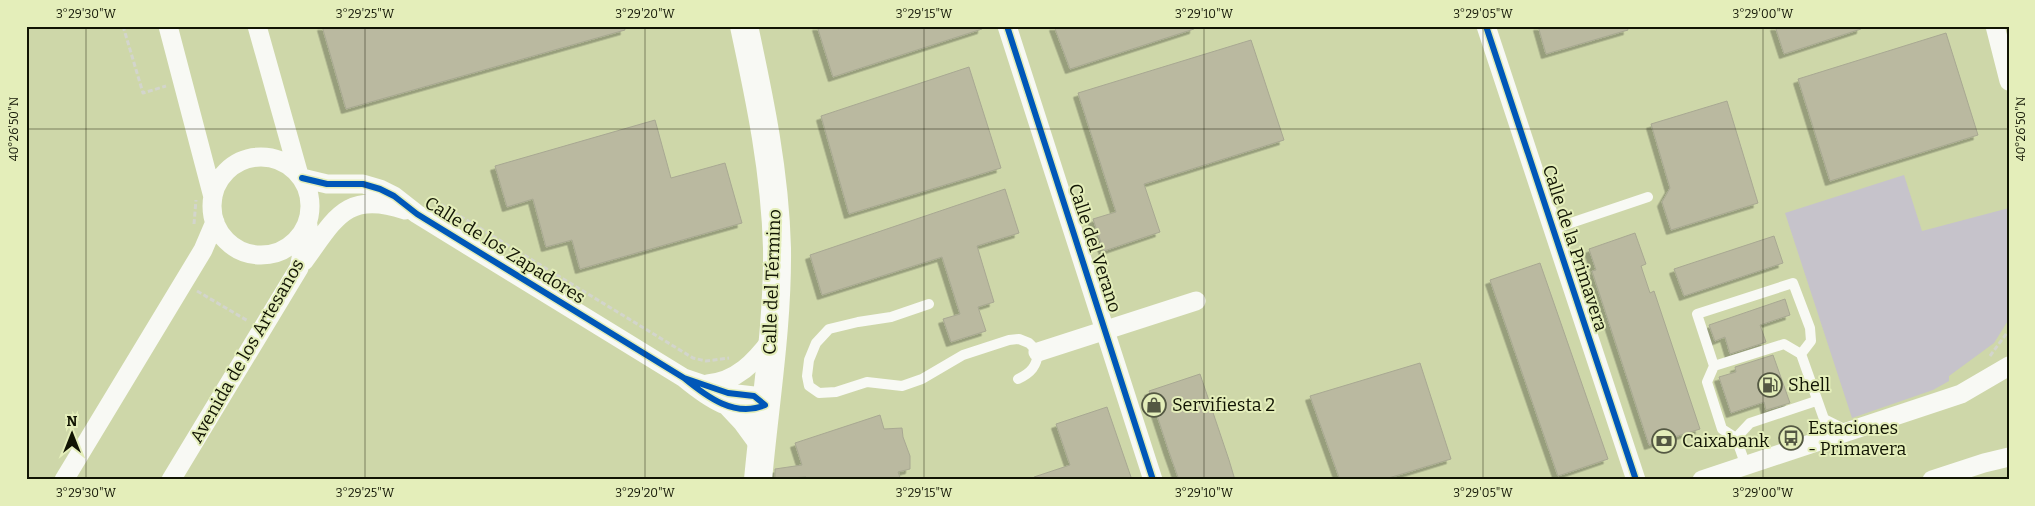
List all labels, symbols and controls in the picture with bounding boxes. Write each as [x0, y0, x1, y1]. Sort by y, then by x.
text: 3°29'30"W [56, 7, 117, 21]
text: 3°29'25"W [336, 7, 395, 21]
text: 3°29'20"W [615, 7, 676, 21]
text: 3°29'15"W [896, 7, 953, 21]
text: 3°29'10"W [1175, 7, 1234, 21]
text: 3°29'05"W [1453, 7, 1513, 21]
text: 3°29'00"W [1733, 7, 1794, 21]
text: 40°26'50"N [7, 96, 21, 161]
text: 40°26'50"N [2014, 96, 2028, 161]
street label: Calle de la Primavera [1538, 162, 1612, 334]
street label: Calle del Verano [1064, 181, 1126, 315]
street label: Calle de los Zapadores [421, 192, 589, 308]
street label: Calle del Término [758, 209, 786, 355]
street label: Avenida de los Artesanos [185, 255, 309, 447]
fuel station icon: Shell [1757, 372, 1783, 398]
place label: Shell [1788, 374, 1830, 396]
shop icon: Servifiesta 2 [1141, 392, 1167, 418]
place label: Servifiesta 2 [1172, 394, 1275, 416]
north arrow [48, 408, 98, 458]
text: N [67, 413, 78, 430]
place label: Estaciones - Primavera [1808, 417, 1906, 460]
bus stop icon: Estaciones - Primavera [1778, 425, 1804, 451]
bank icon: Caixabank [1651, 428, 1677, 454]
place label: Caixabank [1682, 430, 1770, 452]
text: 3°29'30"W [56, 486, 117, 500]
text: 3°29'25"W [336, 486, 395, 500]
text: 3°29'20"W [615, 486, 676, 500]
text: 3°29'15"W [896, 486, 953, 500]
text: 3°29'10"W [1175, 486, 1234, 500]
text: 3°29'05"W [1453, 486, 1513, 500]
text: 3°29'00"W [1733, 486, 1794, 500]

